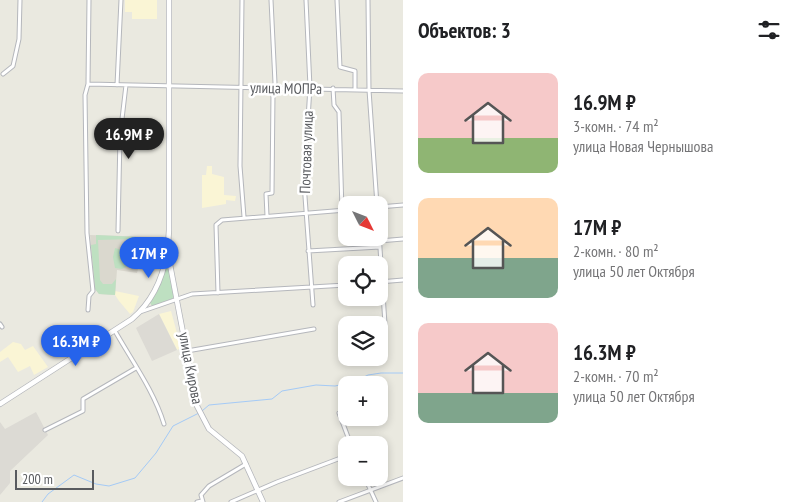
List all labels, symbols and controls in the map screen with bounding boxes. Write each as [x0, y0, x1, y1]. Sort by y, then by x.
icon: filters [755, 16, 783, 44]
text: Объектов: 3 [418, 17, 511, 44]
street label: улица МОПРа [250, 78, 322, 98]
text: 16.9M ₽ [573, 89, 636, 116]
icon: home [458, 93, 518, 153]
street label: Почтовая улица [295, 110, 317, 194]
text: 3-комн. · 74 m² [573, 116, 659, 136]
pin: 16.9M ₽ [83, 118, 175, 160]
text: 16.9M ₽ [105, 124, 153, 144]
text: улица Новая Чернышова [573, 136, 713, 156]
north arrow [338, 196, 388, 246]
map controls [338, 196, 388, 486]
text: 17M ₽ [573, 214, 621, 241]
icon: home [458, 218, 518, 278]
pin: 17M ₽ [114, 236, 184, 279]
text: 2-комн. · 80 m² [573, 241, 659, 261]
text: 17M ₽ [131, 243, 167, 263]
button: locate [338, 256, 388, 306]
text: улица 50 лет Октября [573, 261, 695, 281]
button: layers [338, 316, 388, 366]
pin: 16.3M ₽ [30, 324, 122, 367]
street label: улица Кирова [175, 330, 207, 406]
text: 16.3M ₽ [52, 331, 100, 351]
text: 16.3M ₽ [573, 339, 636, 366]
icon: home [458, 343, 518, 403]
text: 2-комн. · 70 m² [573, 366, 659, 386]
button: + [338, 376, 388, 426]
text: улица 50 лет Октября [573, 386, 695, 406]
button: − [338, 436, 388, 486]
scale bar [15, 467, 94, 490]
text: 200 m [22, 470, 53, 488]

